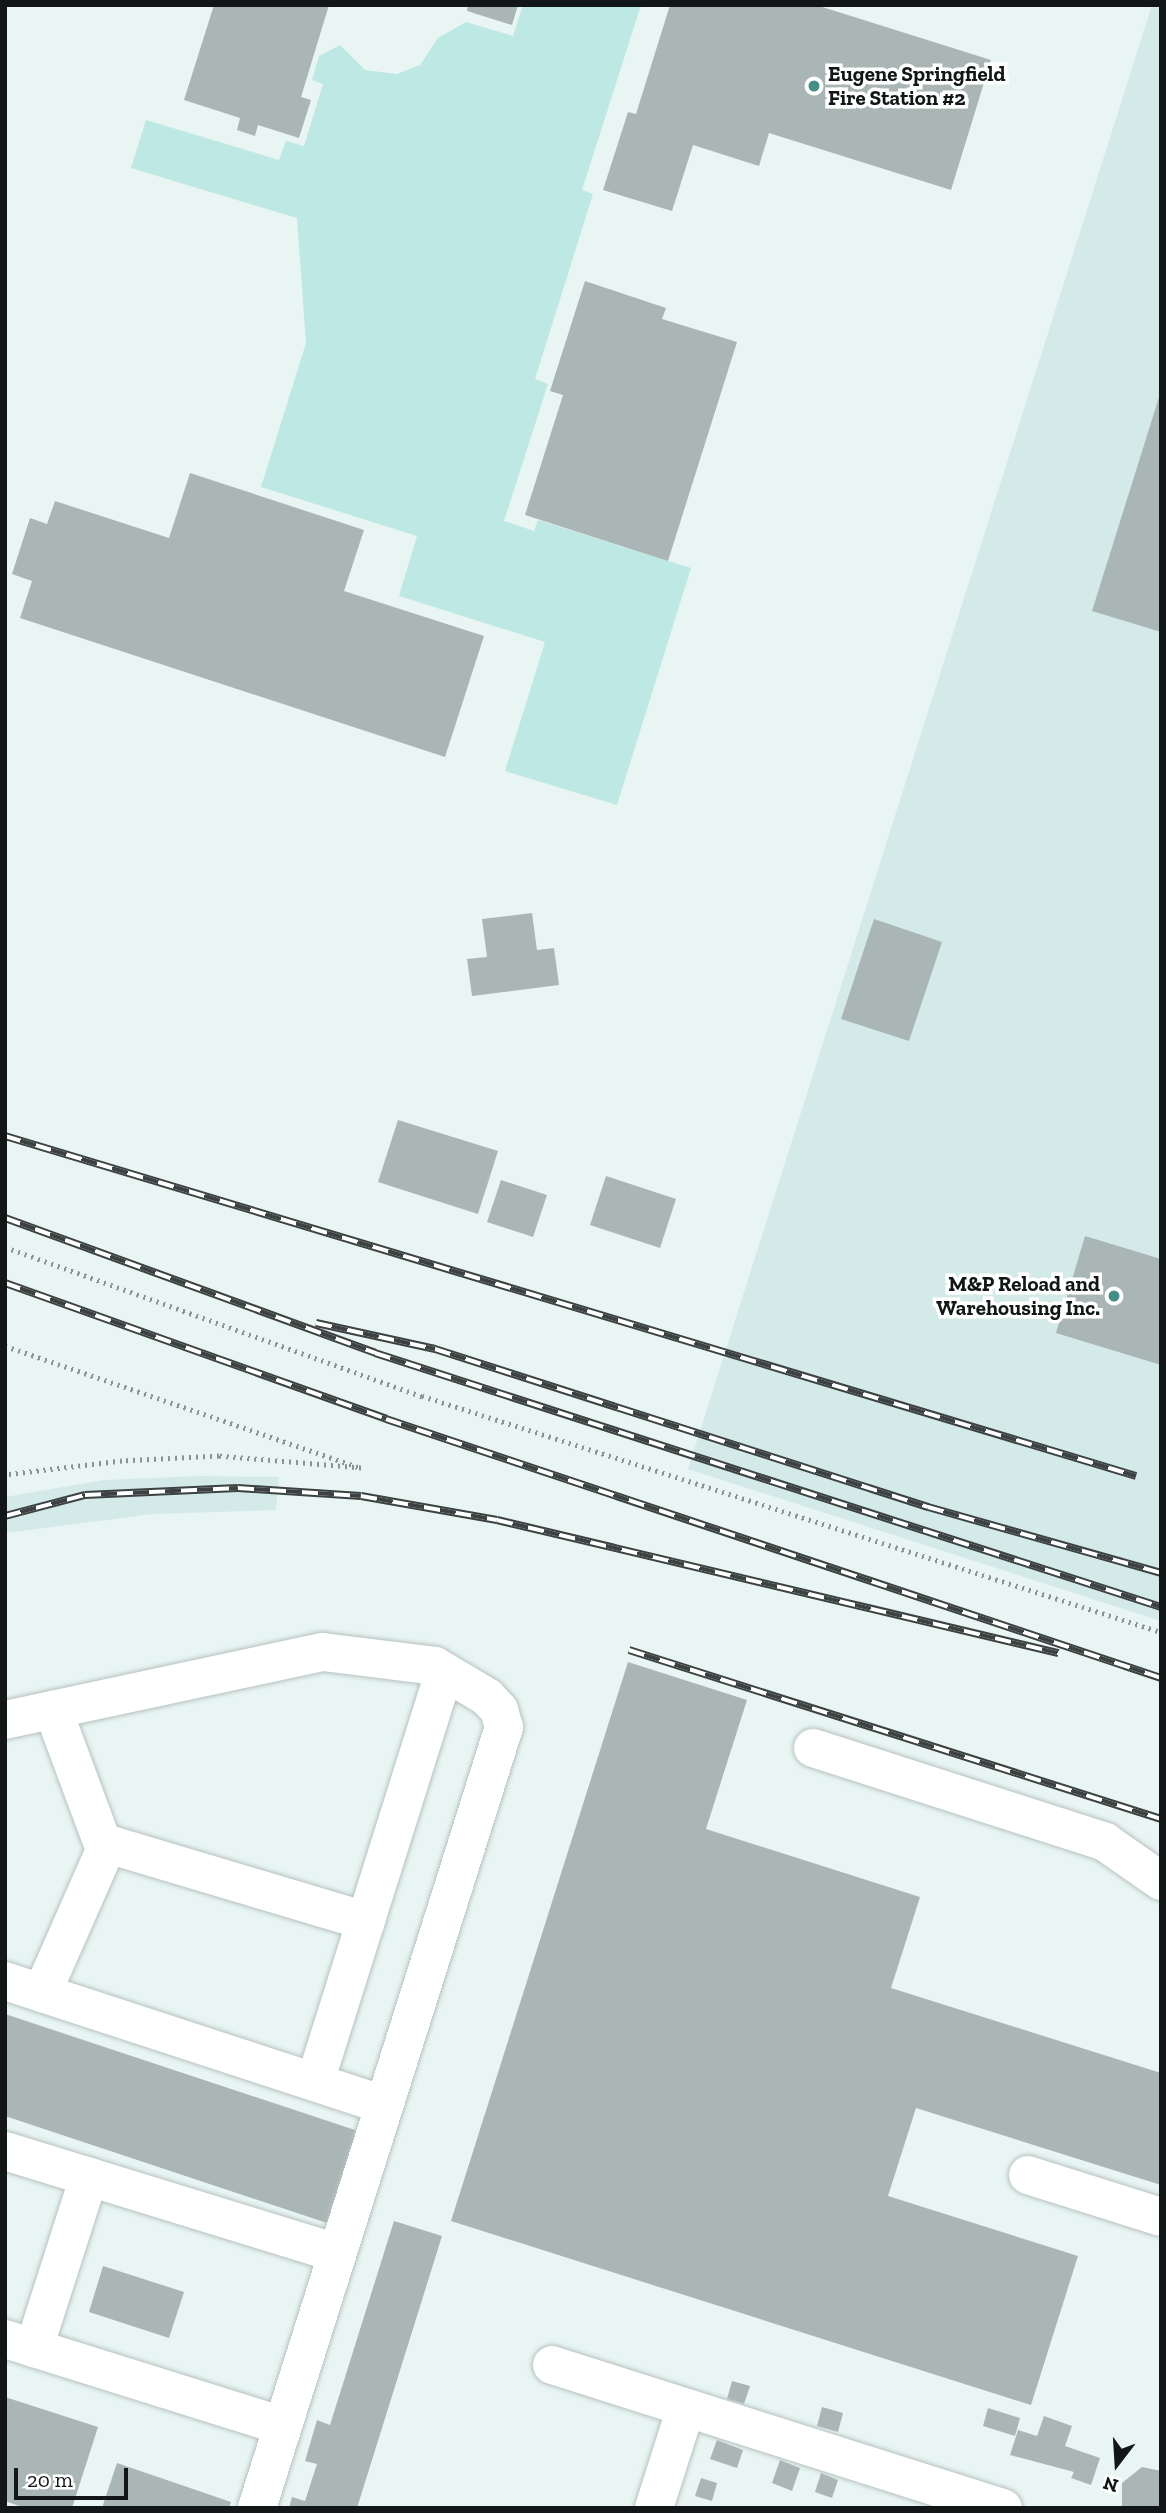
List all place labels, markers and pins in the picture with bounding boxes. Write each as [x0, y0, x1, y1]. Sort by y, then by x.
place label: Eugene Springfield Fire Station #2 [828, 61, 1006, 111]
marker: Eugene Springfield Fire Station #2 [806, 78, 822, 94]
place label: M&P Reload and Warehousing Inc. [936, 1271, 1100, 1321]
marker: M&P Reload and Warehousing Inc. [1106, 1288, 1122, 1304]

